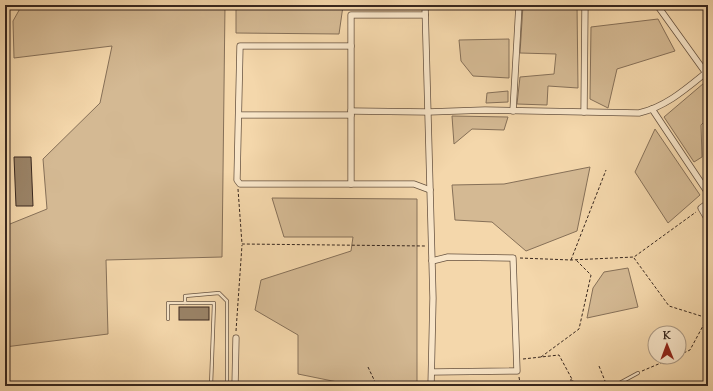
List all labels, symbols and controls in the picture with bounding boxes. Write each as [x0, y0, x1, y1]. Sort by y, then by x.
north arrow [647, 325, 687, 365]
text: K [662, 328, 671, 344]

